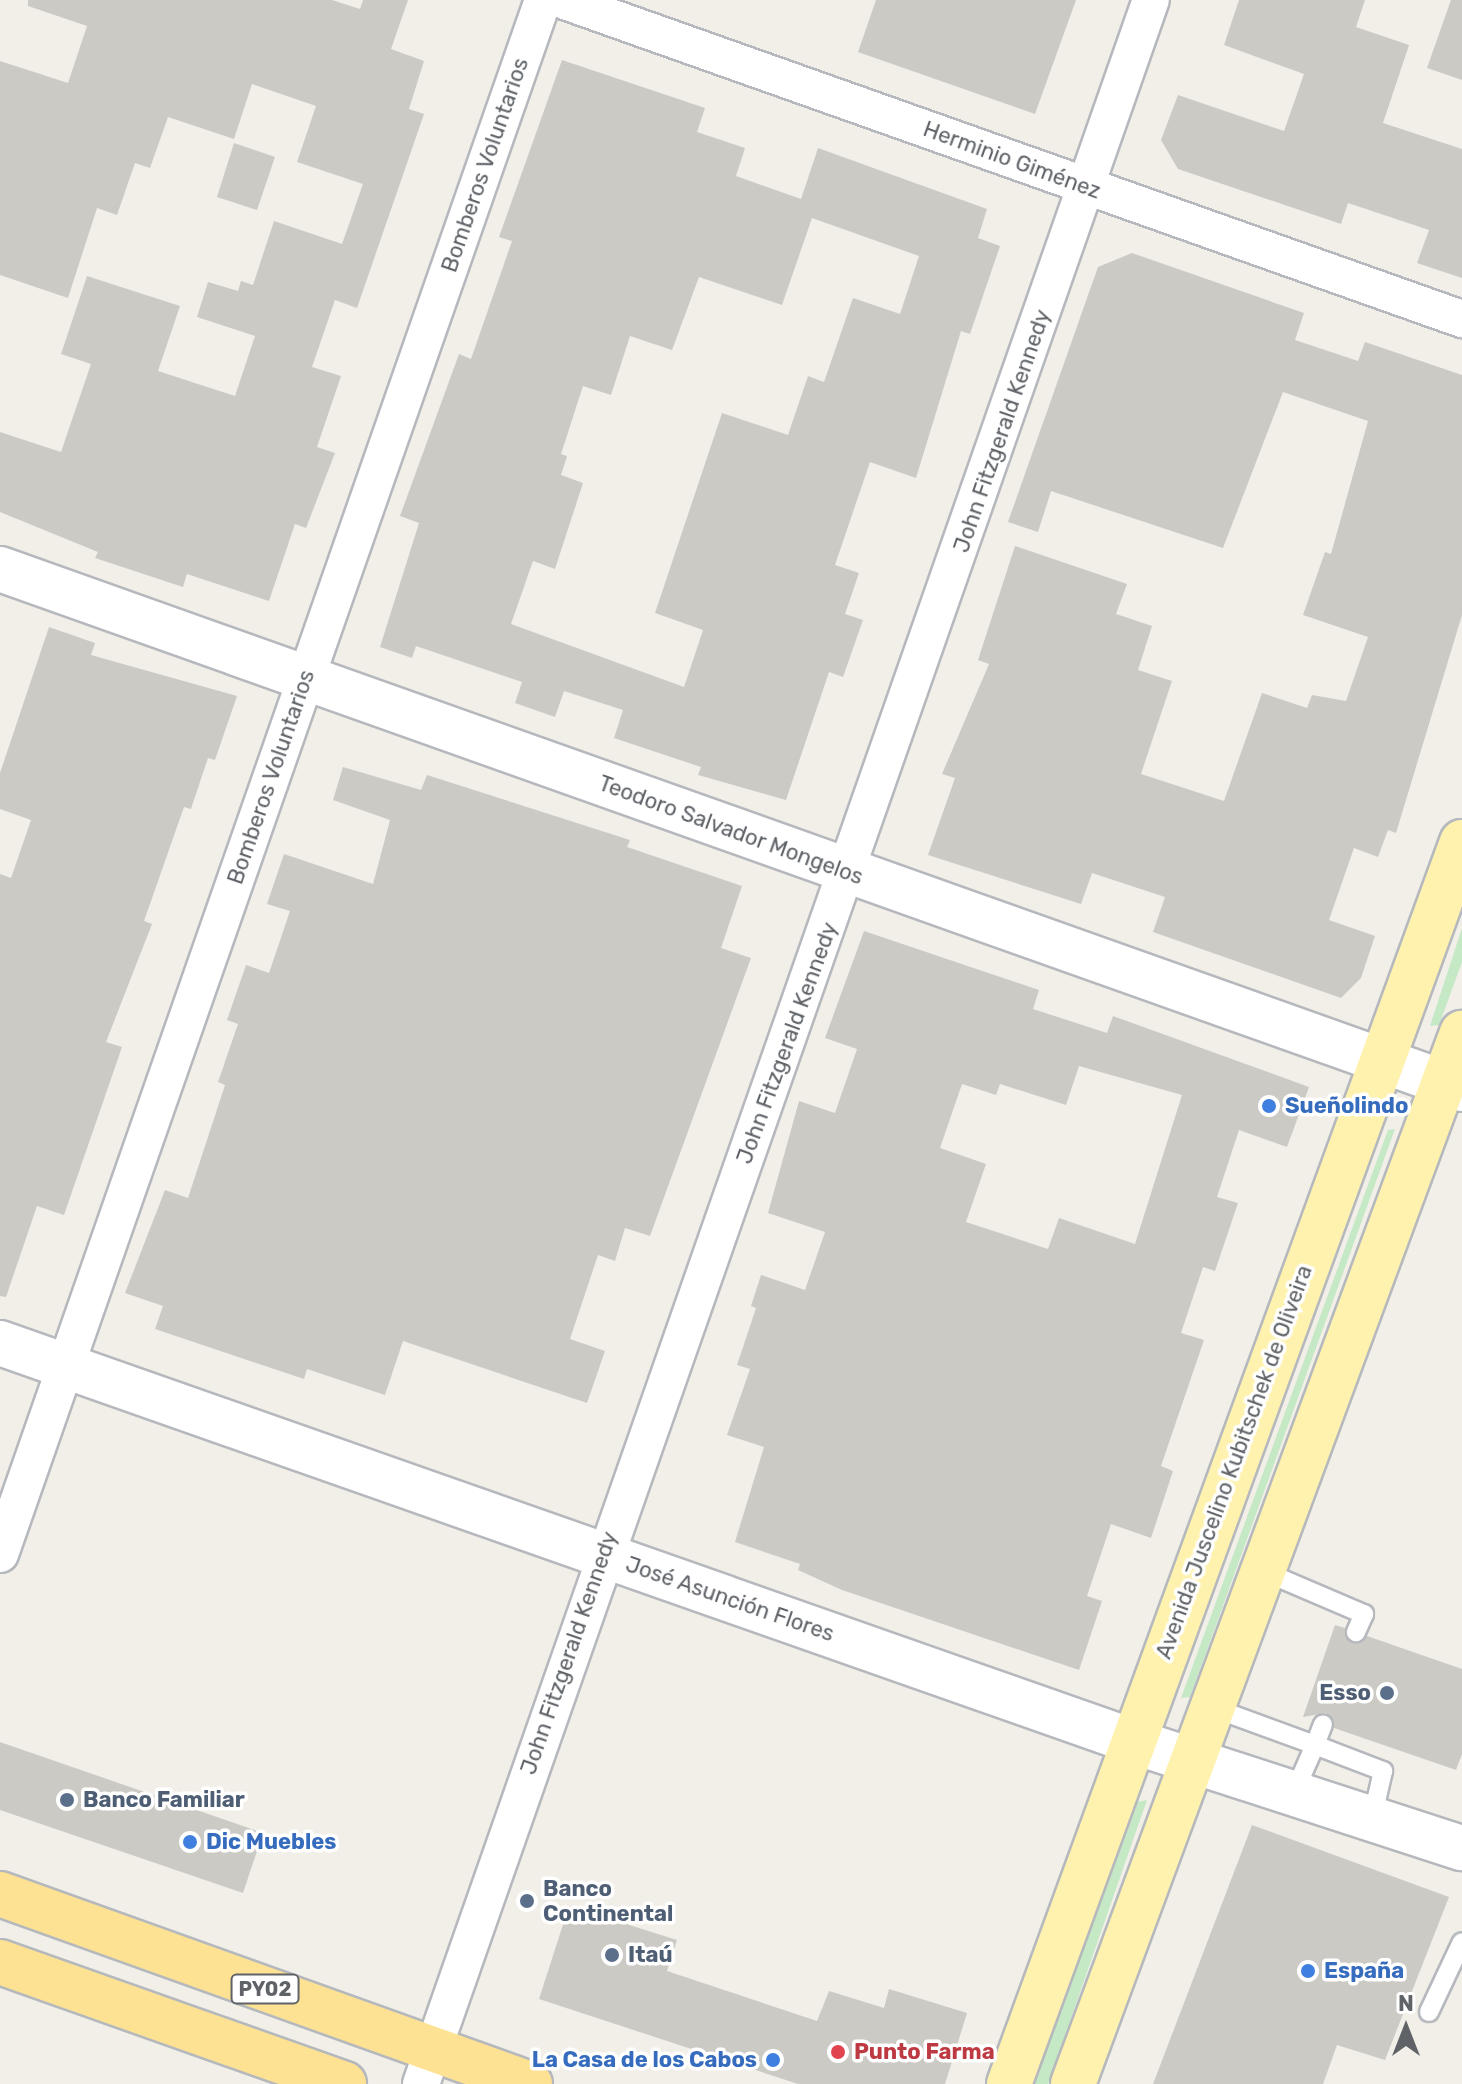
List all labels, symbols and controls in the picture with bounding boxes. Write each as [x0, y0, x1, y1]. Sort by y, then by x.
street label: Bomberos Voluntarios [436, 54, 534, 276]
street label: Herminio Giménez [920, 116, 1104, 204]
street label: John Fitzgerald Kennedy [948, 306, 1056, 556]
street label: Bomberos Voluntarios [222, 666, 320, 888]
street label: Teodoro Salvador Mongelos [595, 770, 867, 890]
street label: John Fitzgerald Kennedy [731, 919, 843, 1167]
place label: Sueñolindo [1285, 1093, 1408, 1119]
marker: Sueñolindo [1260, 1097, 1278, 1115]
street label: Avenida Juscelino Kubitschek de Oliveira [1150, 1261, 1318, 1663]
street label: John Fitzgerald Kennedy [515, 1528, 623, 1778]
street label: José Asunción Flores [622, 1551, 838, 1647]
place label: Esso [1319, 1680, 1371, 1706]
marker: Esso [1378, 1684, 1396, 1702]
place label: Banco Familiar [83, 1787, 245, 1813]
marker: Banco Familiar [58, 1791, 76, 1809]
place label: Dic Muebles [206, 1829, 337, 1855]
marker: Dic Muebles [181, 1833, 199, 1851]
place label: Banco Continental [543, 1875, 673, 1926]
marker: Banco Continental [518, 1892, 536, 1910]
place label: Itaú [628, 1942, 672, 1968]
marker: Itaú [603, 1946, 621, 1964]
place label: España [1324, 1958, 1404, 1984]
marker: España [1299, 1962, 1317, 1980]
road number: PY02 [229, 1973, 301, 2005]
north arrow [1366, 1988, 1446, 2068]
text: N [1398, 1990, 1414, 2017]
place label: Punto Farma [854, 2039, 995, 2065]
marker: Punto Farma [829, 2043, 847, 2061]
place label: La Casa de los Cabos [532, 2047, 757, 2073]
marker: La Casa de los Cabos [764, 2051, 782, 2069]

